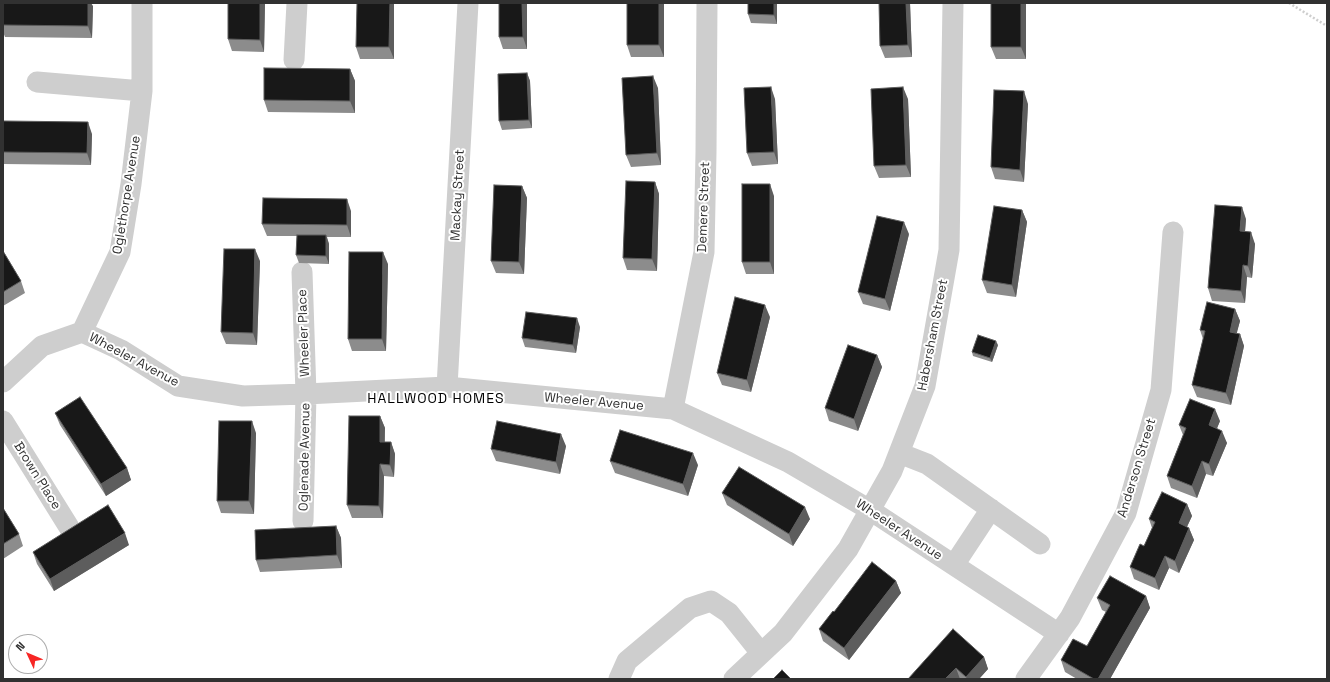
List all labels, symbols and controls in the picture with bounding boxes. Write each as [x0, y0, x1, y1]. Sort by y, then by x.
street label: Oglethorpe Avenue [110, 135, 144, 255]
street label: Mackay Street [448, 149, 468, 241]
street label: Demere Street [695, 161, 713, 253]
street label: Habersham Street [915, 278, 951, 392]
street label: Wheeler Place [295, 289, 313, 377]
street label: Wheeler Avenue [86, 330, 182, 390]
street label: Wheeler Avenue [544, 390, 644, 414]
district label: HALLWOOD HOMES [367, 391, 505, 407]
street label: Oglenade Avenue [296, 403, 314, 511]
street label: Anderson Street [1114, 417, 1160, 519]
street label: Brown Place [10, 439, 64, 513]
street label: Wheeler Avenue [853, 496, 945, 564]
north arrow [8, 634, 48, 674]
text: N [12, 639, 28, 654]

